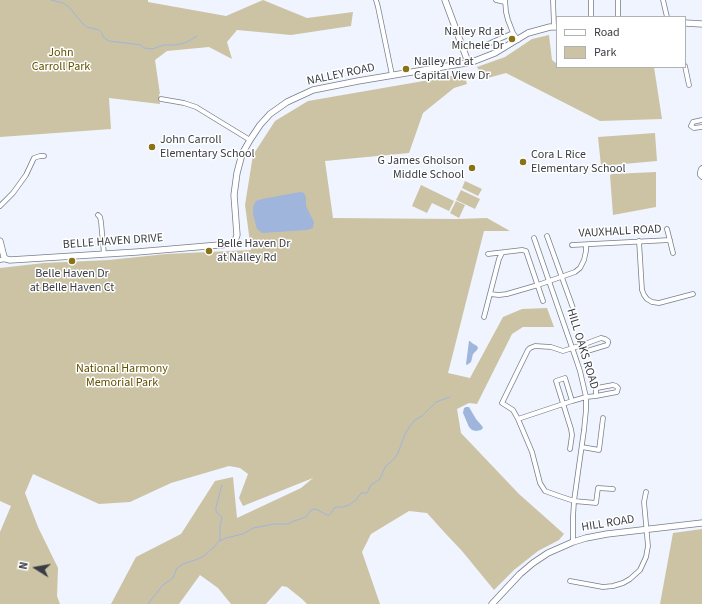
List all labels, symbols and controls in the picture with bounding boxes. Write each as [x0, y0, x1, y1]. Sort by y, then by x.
legend [556, 16, 686, 68]
text: Road [594, 24, 620, 41]
place label: Nalley Rd at Michele Dr [444, 25, 504, 53]
marker: Nalley Rd at Michele Dr [507, 34, 517, 44]
text: Park [594, 44, 616, 61]
park label: John Carroll Park [32, 46, 90, 74]
place label: Nalley Rd at Capital View Dr [414, 55, 490, 83]
street label: NALLEY ROAD [306, 61, 376, 89]
marker: Nalley Rd at Capital View Dr [401, 64, 411, 74]
place label: John Carroll Elementary School [160, 133, 255, 161]
marker: John Carroll Elementary School [147, 142, 157, 152]
place label: Cora L Rice Elementary School [531, 148, 626, 176]
place label: G James Gholson Middle School [377, 154, 464, 182]
marker: Cora L Rice Elementary School [518, 157, 528, 167]
marker: G James Gholson Middle School [467, 163, 477, 173]
street label: VAUXHALL ROAD [578, 223, 662, 241]
street label: BELLE HAVEN DRIVE [62, 231, 164, 253]
place label: Belle Haven Dr at Nalley Rd [217, 237, 290, 265]
marker: Belle Haven Dr at Nalley Rd [204, 246, 214, 256]
marker: Belle Haven Dr at Belle Haven Ct [67, 256, 77, 266]
place label: Belle Haven Dr at Belle Haven Ct [30, 267, 114, 295]
street label: HILL OAKS ROAD [563, 307, 601, 391]
park label: National Harmony Memorial Park [76, 362, 168, 390]
street label: HILL ROAD [580, 513, 636, 535]
north arrow [16, 548, 56, 588]
text: N [16, 561, 32, 571]

